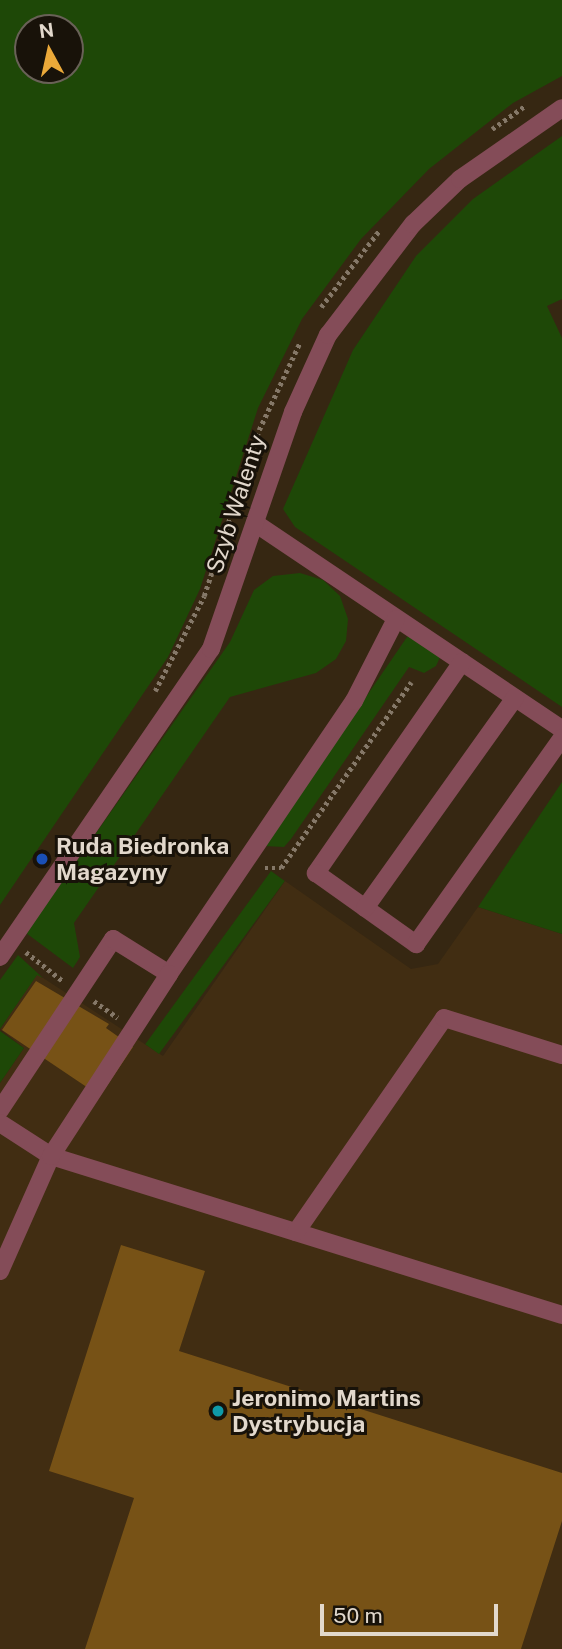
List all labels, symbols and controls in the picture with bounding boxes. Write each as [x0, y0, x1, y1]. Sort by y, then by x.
north arrow [14, 14, 84, 84]
text: N [37, 18, 55, 42]
street label: Szyb Walenty [201, 431, 271, 577]
place label: Ruda Biedronka Magazyny [56, 832, 229, 886]
marker: Ruda Biedronka Magazyny [34, 851, 50, 867]
place label: Jeronimo Martins Dystrybucja [232, 1384, 421, 1438]
marker: Jeronimo Martins Dystrybucja [210, 1403, 226, 1419]
scale bar [324, 1590, 503, 1634]
text: 50 m [333, 1603, 383, 1628]

